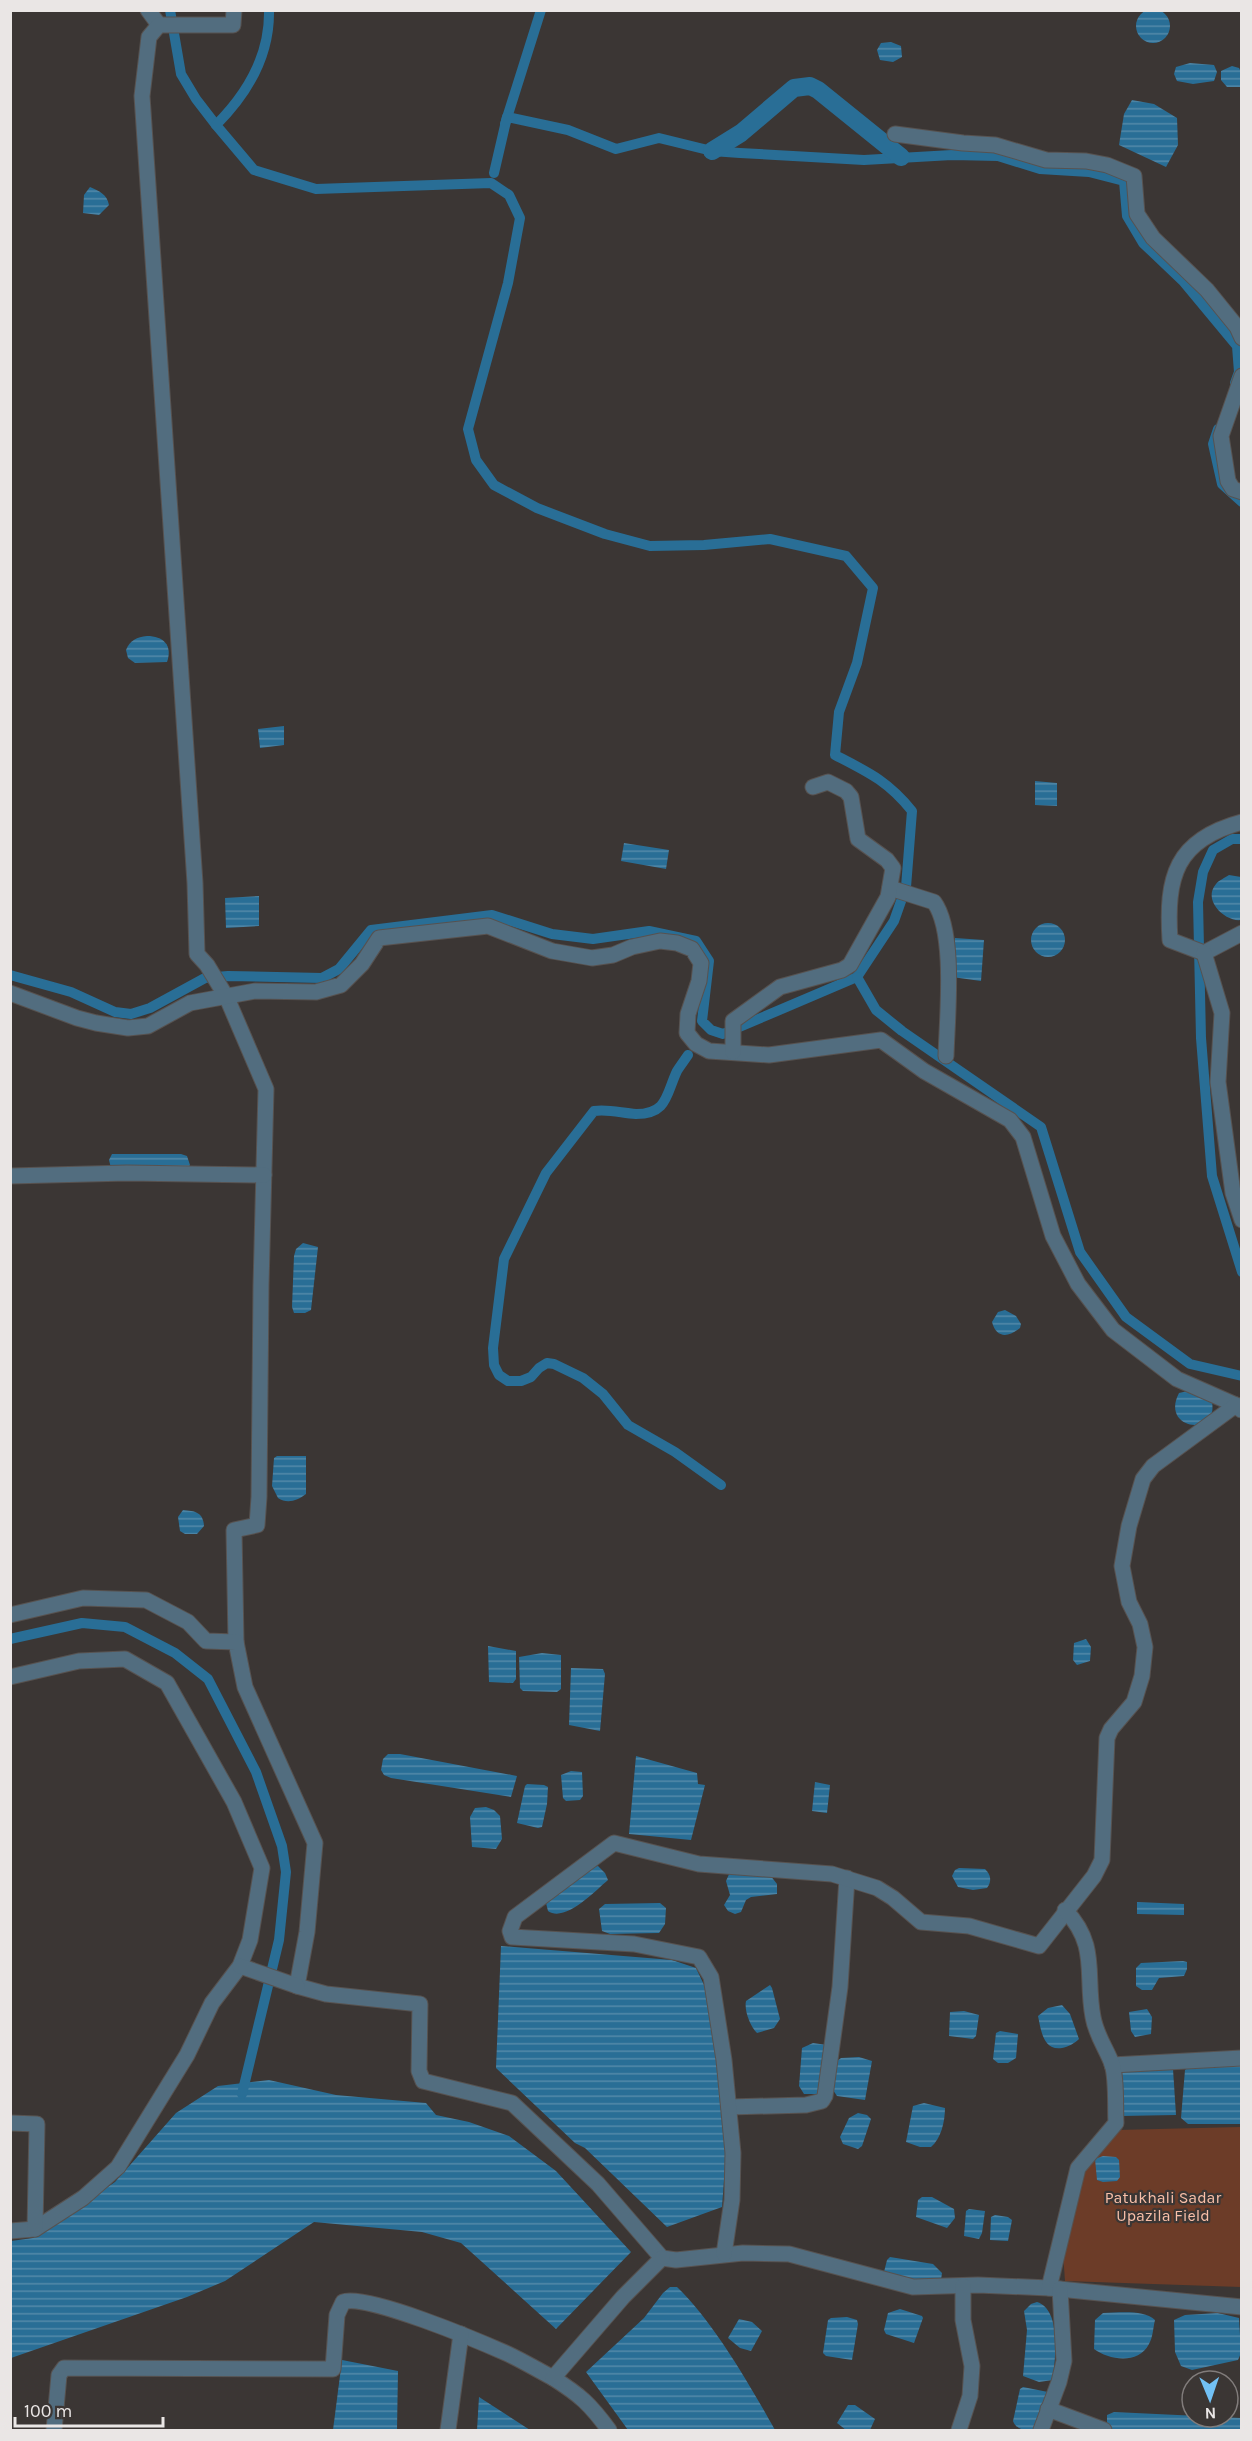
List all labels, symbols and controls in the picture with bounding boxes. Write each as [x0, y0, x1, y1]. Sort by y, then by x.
park label: Patukhali Sadar Upazila Field [1105, 2188, 1221, 2225]
north arrow [1180, 2369, 1240, 2429]
scale bar [15, 2390, 164, 2428]
text: 100 m [24, 2400, 72, 2422]
text: N [1204, 2404, 1217, 2423]

